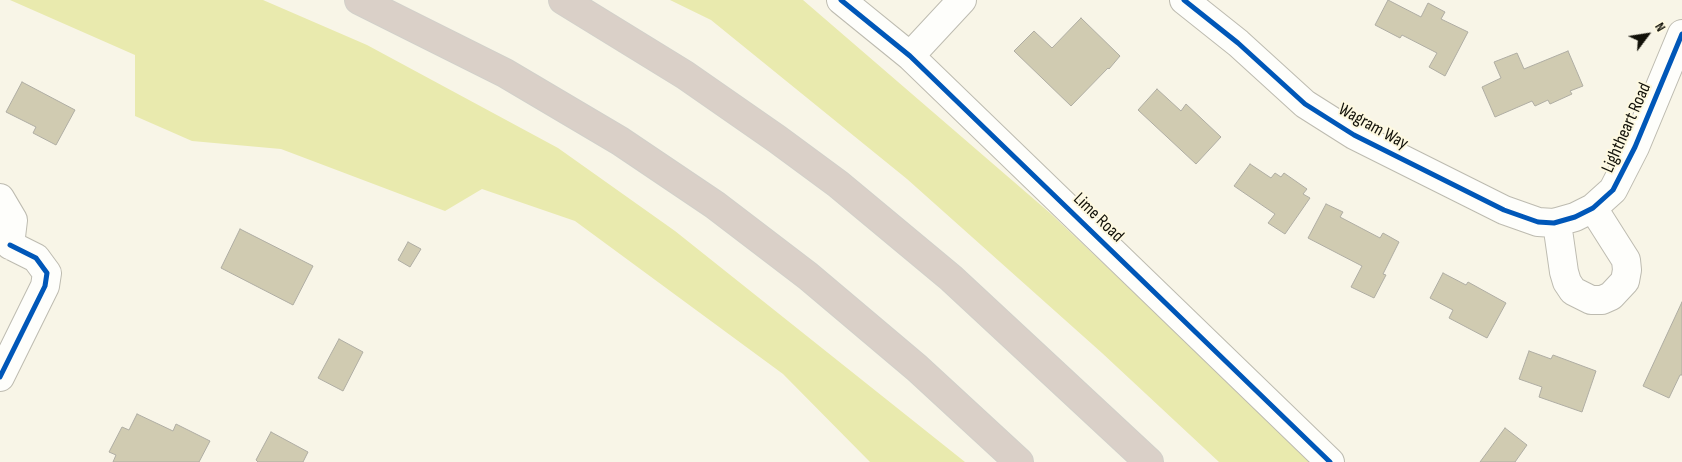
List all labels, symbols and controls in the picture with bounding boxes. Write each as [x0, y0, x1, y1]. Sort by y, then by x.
north arrow [1622, 10, 1672, 60]
text: N [1651, 19, 1669, 35]
street label: Lightheart Road [1598, 80, 1656, 176]
street label: Wagram Way [1334, 99, 1412, 155]
street label: Lime Road [1068, 189, 1128, 247]

